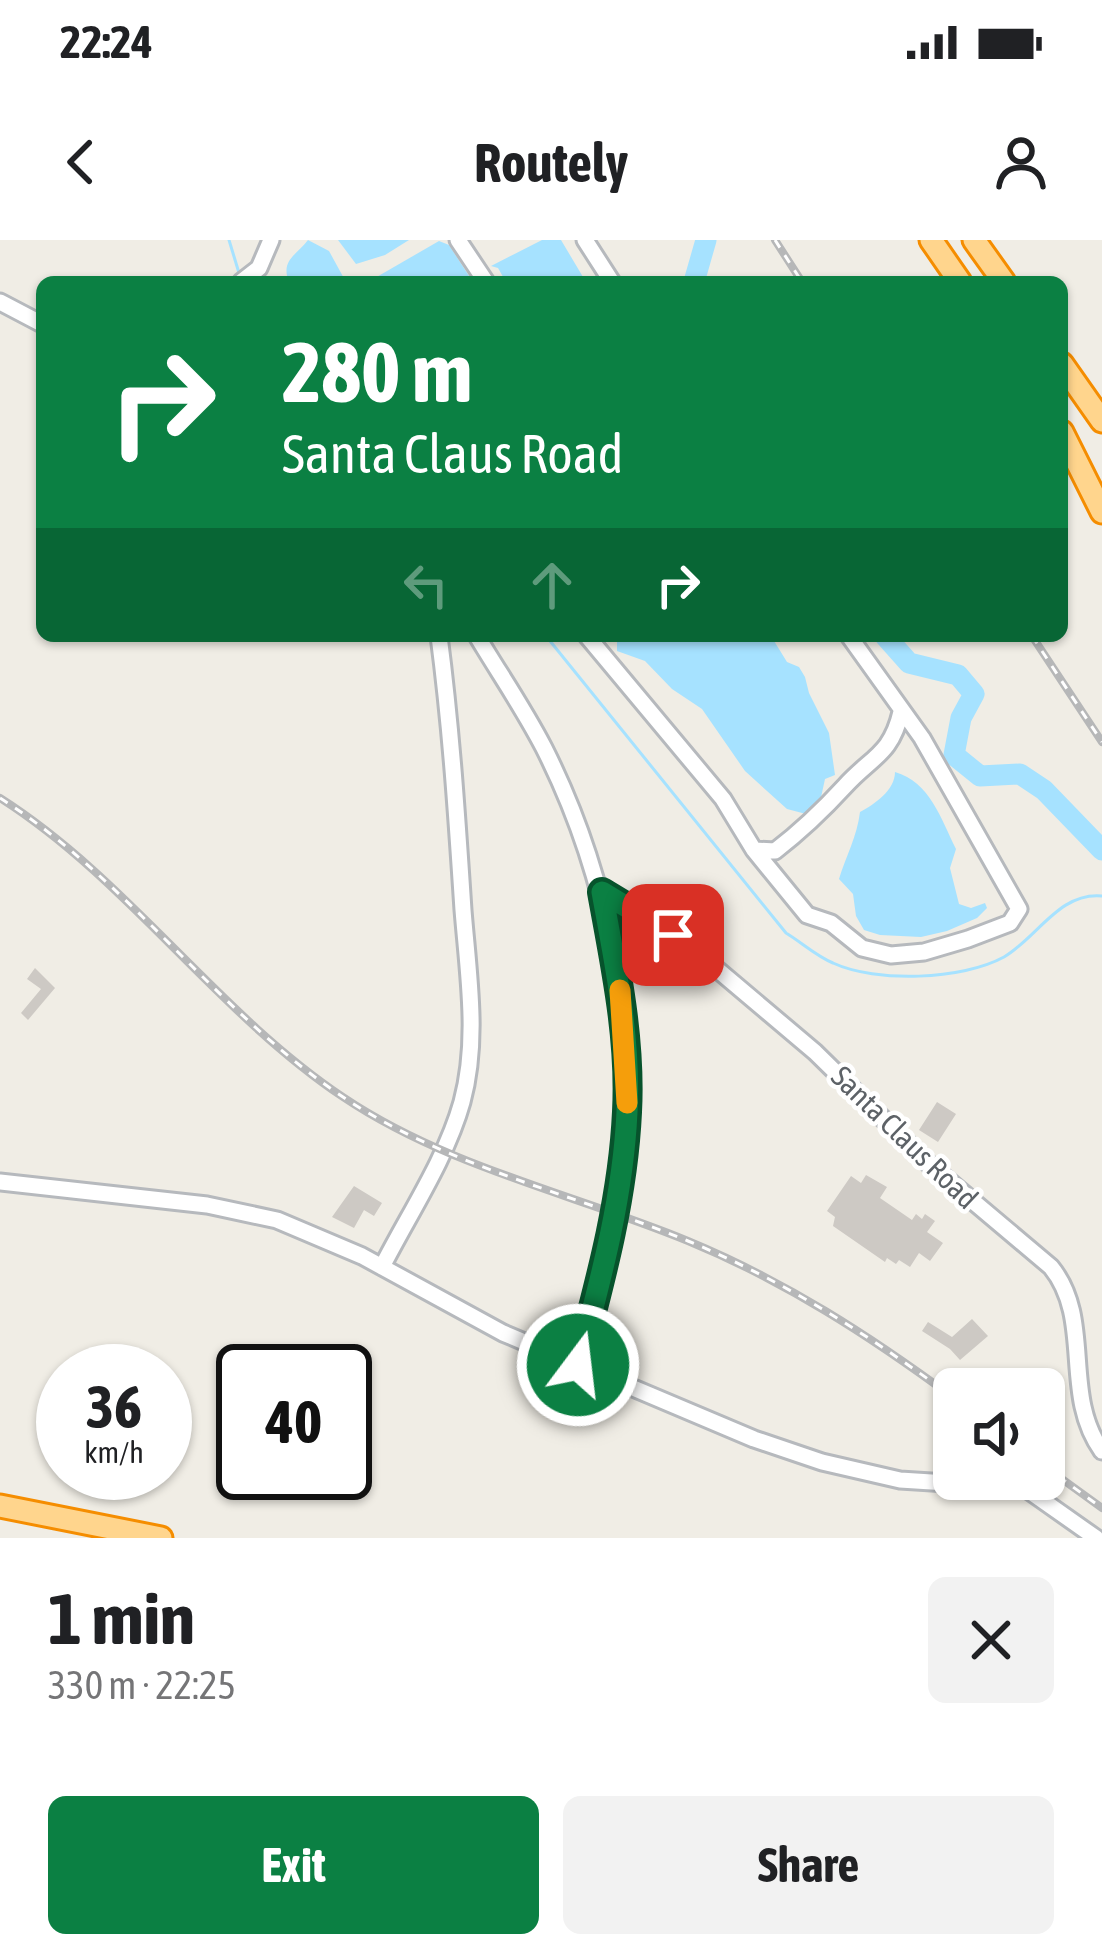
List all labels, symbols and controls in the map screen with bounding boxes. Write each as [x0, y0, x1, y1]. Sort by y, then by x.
text: 22:24 [60, 16, 153, 68]
icon: back [48, 129, 114, 195]
icon: person [988, 129, 1054, 195]
text: Routely [474, 132, 628, 193]
icon: right [84, 324, 240, 480]
text: 280 m [282, 324, 472, 420]
text: Santa Claus Road [282, 423, 623, 484]
icon: left [393, 552, 459, 618]
icon: ahead [519, 552, 585, 618]
icon: right [645, 552, 711, 618]
pin [622, 884, 724, 986]
icon: arrive [640, 902, 706, 968]
street label: Santa Claus Road [825, 1059, 985, 1215]
position arrow [515, 1302, 641, 1428]
speed limit sign: 40 [216, 1344, 372, 1500]
map controls [933, 1368, 1065, 1500]
button: sound [933, 1368, 1065, 1500]
text: 36 [86, 1372, 142, 1441]
text: km/h [84, 1435, 144, 1469]
text: 1 min [48, 1577, 195, 1659]
button: close [928, 1577, 1054, 1703]
text: 330 m · 22:25 [48, 1663, 236, 1707]
button: Exit [48, 1796, 539, 1934]
button: Share [563, 1796, 1054, 1934]

